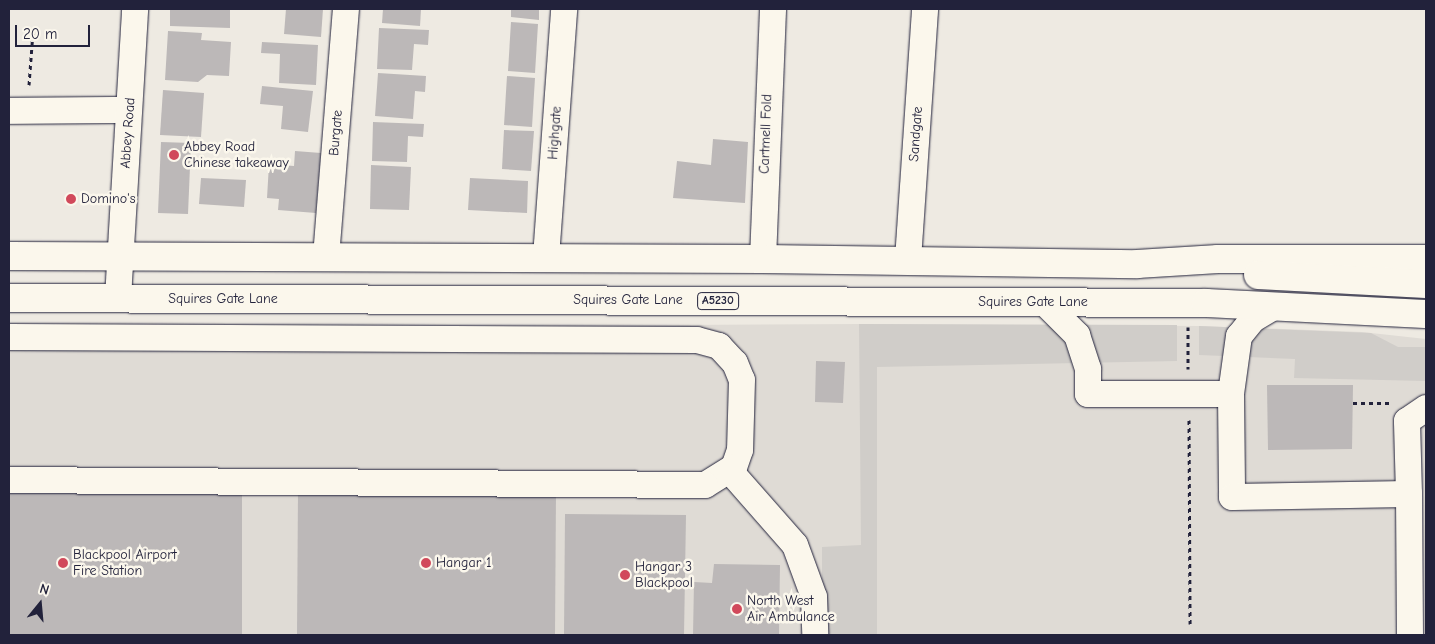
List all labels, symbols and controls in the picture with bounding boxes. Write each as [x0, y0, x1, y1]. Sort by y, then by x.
scale bar [18, 15, 92, 47]
text: 20 m [23, 25, 57, 43]
street label: Cartmell Fold [756, 94, 776, 174]
street label: Abbey Road [117, 97, 139, 169]
street label: Highgate [545, 106, 565, 160]
street label: Sandgate [906, 106, 926, 162]
street label: Burgate [326, 109, 346, 157]
place label: Abbey Road Chinese takeaway [184, 139, 289, 172]
marker: Abbey Road Chinese takeaway [168, 149, 180, 161]
place label: Domino's [81, 191, 136, 207]
marker: Domino's [65, 193, 77, 205]
street label: Squires Gate Lane [168, 291, 278, 307]
street label: Squires Gate Lane [573, 292, 683, 308]
road number: A5230 [697, 292, 739, 310]
street label: Squires Gate Lane [978, 294, 1088, 310]
place label: Blackpool Airport Fire Station [73, 547, 177, 580]
place label: Hangar 1 [436, 555, 492, 571]
marker: Blackpool Airport Fire Station [57, 557, 69, 569]
marker: Hangar 1 [420, 557, 432, 569]
place label: Hangar 3 Blackpool [635, 559, 693, 592]
marker: Hangar 3 Blackpool [619, 569, 631, 581]
north arrow [15, 579, 65, 629]
text: N [38, 580, 51, 599]
place label: North West Air Ambulance [747, 593, 835, 626]
marker: North West Air Ambulance [731, 603, 743, 615]

